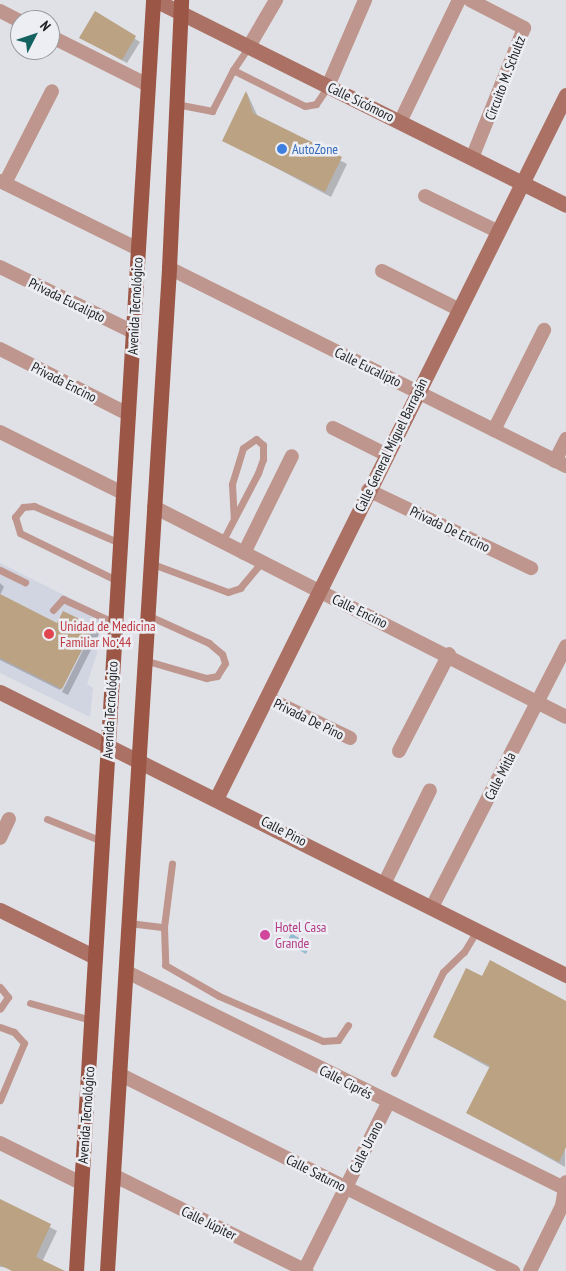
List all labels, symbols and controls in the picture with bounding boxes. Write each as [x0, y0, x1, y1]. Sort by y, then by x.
north arrow [10, 10, 60, 60]
text: N [36, 17, 55, 35]
street label: Circuito M. Schultz [481, 33, 529, 123]
street label: Calle Sicómoro [325, 79, 397, 125]
place label: AutoZone [292, 141, 338, 157]
marker: AutoZone [276, 143, 288, 155]
street label: Avenida Tecnológico [124, 257, 146, 355]
street label: Privada Eucalipto [26, 274, 108, 326]
street label: Calle Eucalipto [332, 344, 404, 390]
street label: Privada Encino [29, 358, 99, 406]
street label: Calle General Miguel Barragán [351, 375, 431, 515]
street label: Privada De Encino [407, 502, 493, 556]
street label: Calle Encino [330, 590, 390, 632]
place label: Unidad de Medicina Familiar No:44 [60, 618, 156, 650]
marker: Unidad de Medicina Familiar No:44 [42, 627, 56, 641]
street label: Avenida Tecnológico [99, 661, 121, 759]
street label: Privada De Pino [271, 695, 347, 743]
street label: Calle Mitla [481, 749, 519, 803]
street label: Calle Pino [259, 812, 309, 850]
place label: Hotel Casa Grande [275, 919, 326, 952]
marker: Hotel Casa Grande [259, 929, 271, 941]
street label: Calle Ciprés [317, 1062, 375, 1102]
street label: Avenida Tecnológico [74, 1065, 98, 1165]
street label: Calle Urano [346, 1118, 386, 1176]
street label: Calle Saturno [283, 1151, 349, 1195]
street label: Calle Júpiter [179, 1203, 239, 1243]

